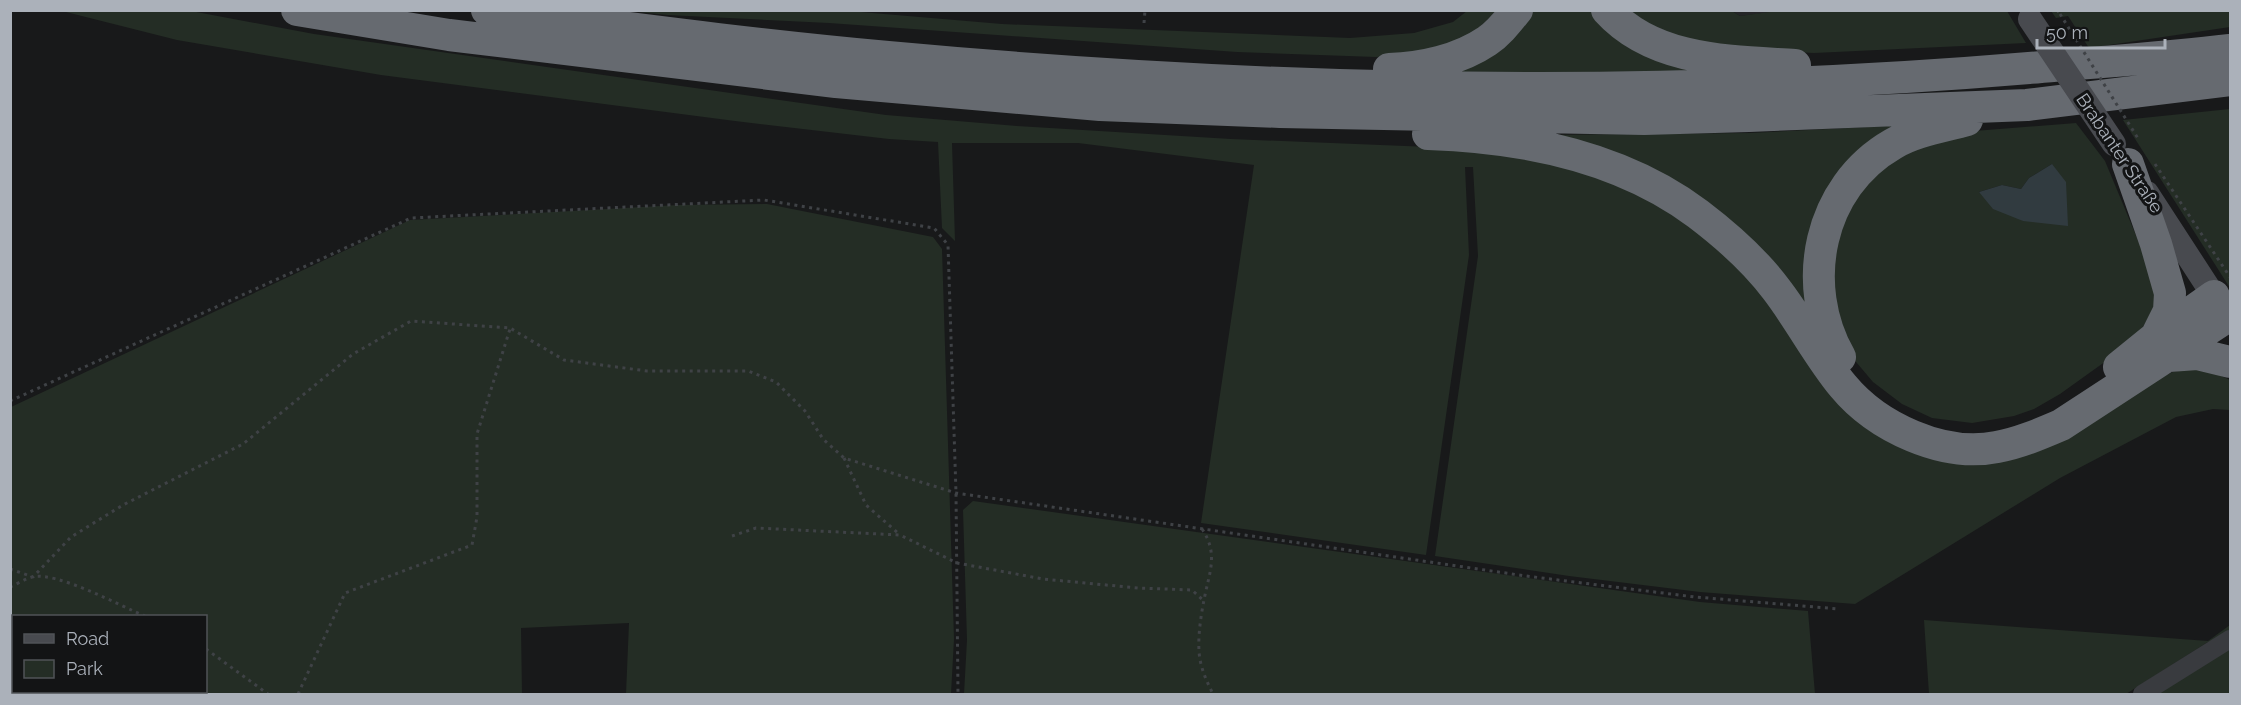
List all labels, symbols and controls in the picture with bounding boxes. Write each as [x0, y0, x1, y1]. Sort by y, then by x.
scale bar [2037, 12, 2164, 50]
text: 50 m [2046, 22, 2088, 43]
street label: Brabanter Straße [2072, 89, 2168, 217]
legend [12, 615, 207, 693]
text: Road [66, 628, 109, 649]
text: Park [66, 658, 103, 679]

